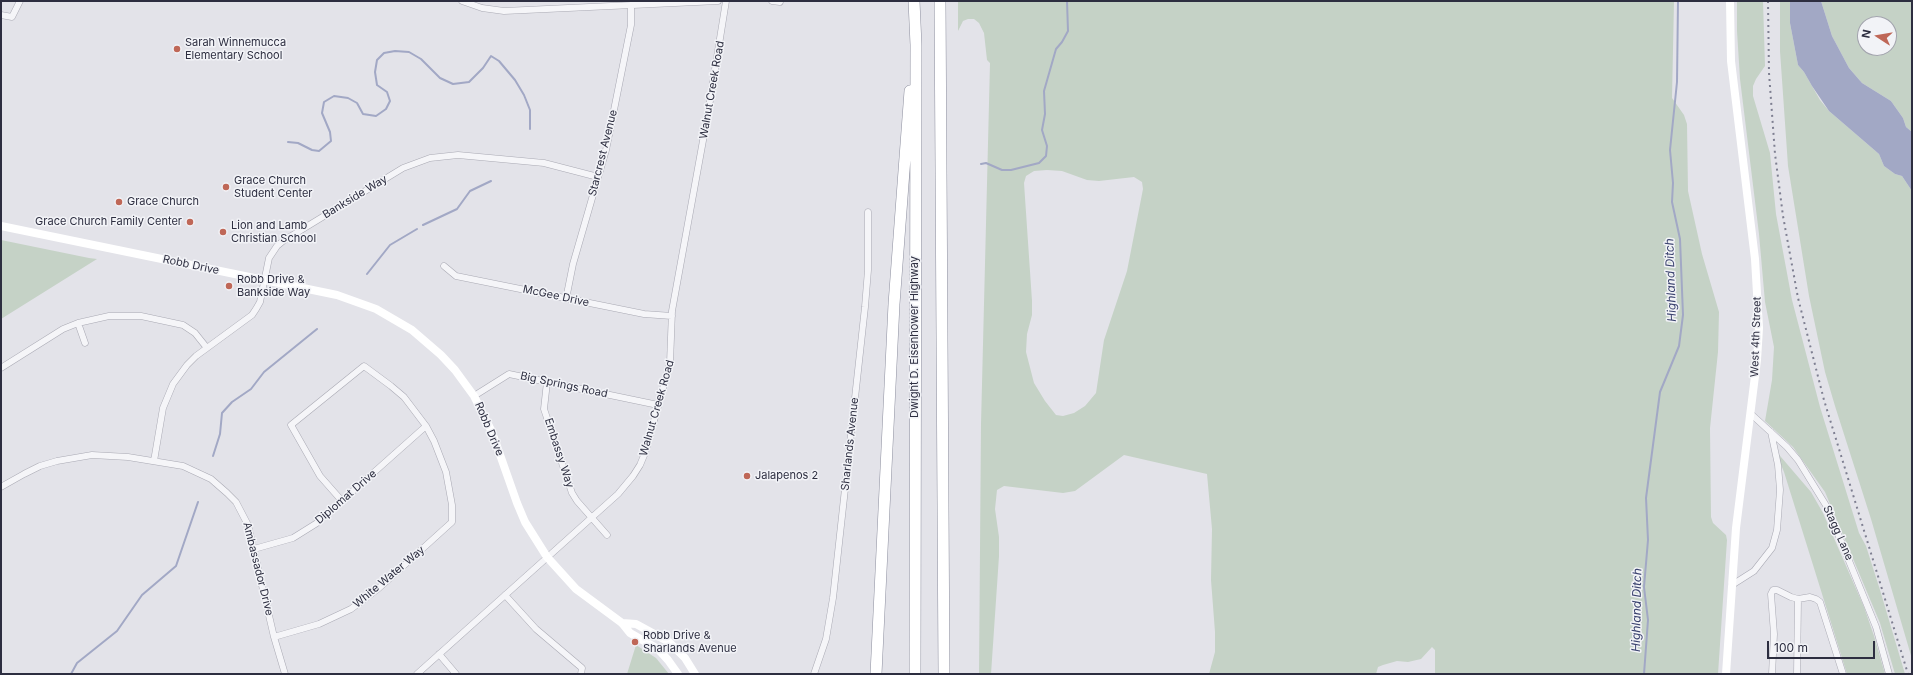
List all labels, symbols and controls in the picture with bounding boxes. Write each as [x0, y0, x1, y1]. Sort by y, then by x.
north arrow [1857, 16, 1897, 56]
text: N [1859, 28, 1874, 39]
place label: Sarah Winnemucca Elementary School [185, 36, 286, 62]
street label: Walnut Creek Road [697, 40, 727, 140]
marker: Sarah Winnemucca Elementary School [172, 44, 182, 54]
street label: Starcrest Avenue [586, 108, 620, 198]
street label: Bankside Way [320, 173, 390, 221]
place label: Grace Church Student Center [234, 174, 312, 200]
marker: Grace Church Student Center [221, 182, 231, 192]
place label: Grace Church [127, 195, 199, 209]
marker: Grace Church [114, 197, 124, 207]
place label: Grace Church Family Center [35, 215, 182, 229]
marker: Grace Church Family Center [185, 217, 195, 227]
place label: Lion and Lamb Christian School [231, 219, 316, 245]
marker: Lion and Lamb Christian School [218, 227, 228, 237]
water label: Highland Ditch [1662, 238, 1680, 322]
street label: Robb Drive [162, 253, 220, 277]
street label: Dwight D. Eisenhower Highway [908, 256, 922, 418]
place label: Robb Drive & Bankside Way [237, 273, 310, 299]
marker: Robb Drive & Bankside Way [224, 281, 234, 291]
street label: McGee Drive [522, 283, 590, 309]
street label: West 4th Street [1748, 297, 1764, 377]
street label: Walnut Creek Road [637, 358, 677, 458]
street label: Big Springs Road [519, 369, 609, 401]
street label: Sharlands Avenue [839, 397, 861, 491]
street label: Robb Drive [472, 400, 506, 458]
street label: Embassy Way [542, 416, 576, 490]
street label: Diplomat Drive [313, 467, 379, 527]
place label: Jalapenos 2 [755, 469, 818, 483]
marker: Jalapenos 2 [742, 471, 752, 481]
street label: Stagg Lane [1820, 503, 1856, 563]
street label: Ambassador Drive [240, 521, 276, 617]
street label: White Water Way [351, 543, 427, 611]
water label: Highland Ditch [1629, 568, 1645, 652]
place label: Robb Drive & Sharlands Avenue [643, 629, 737, 655]
scale bar [1769, 633, 1877, 659]
marker: Robb Drive & Sharlands Avenue [630, 637, 640, 647]
text: 100 m [1774, 640, 1808, 655]

